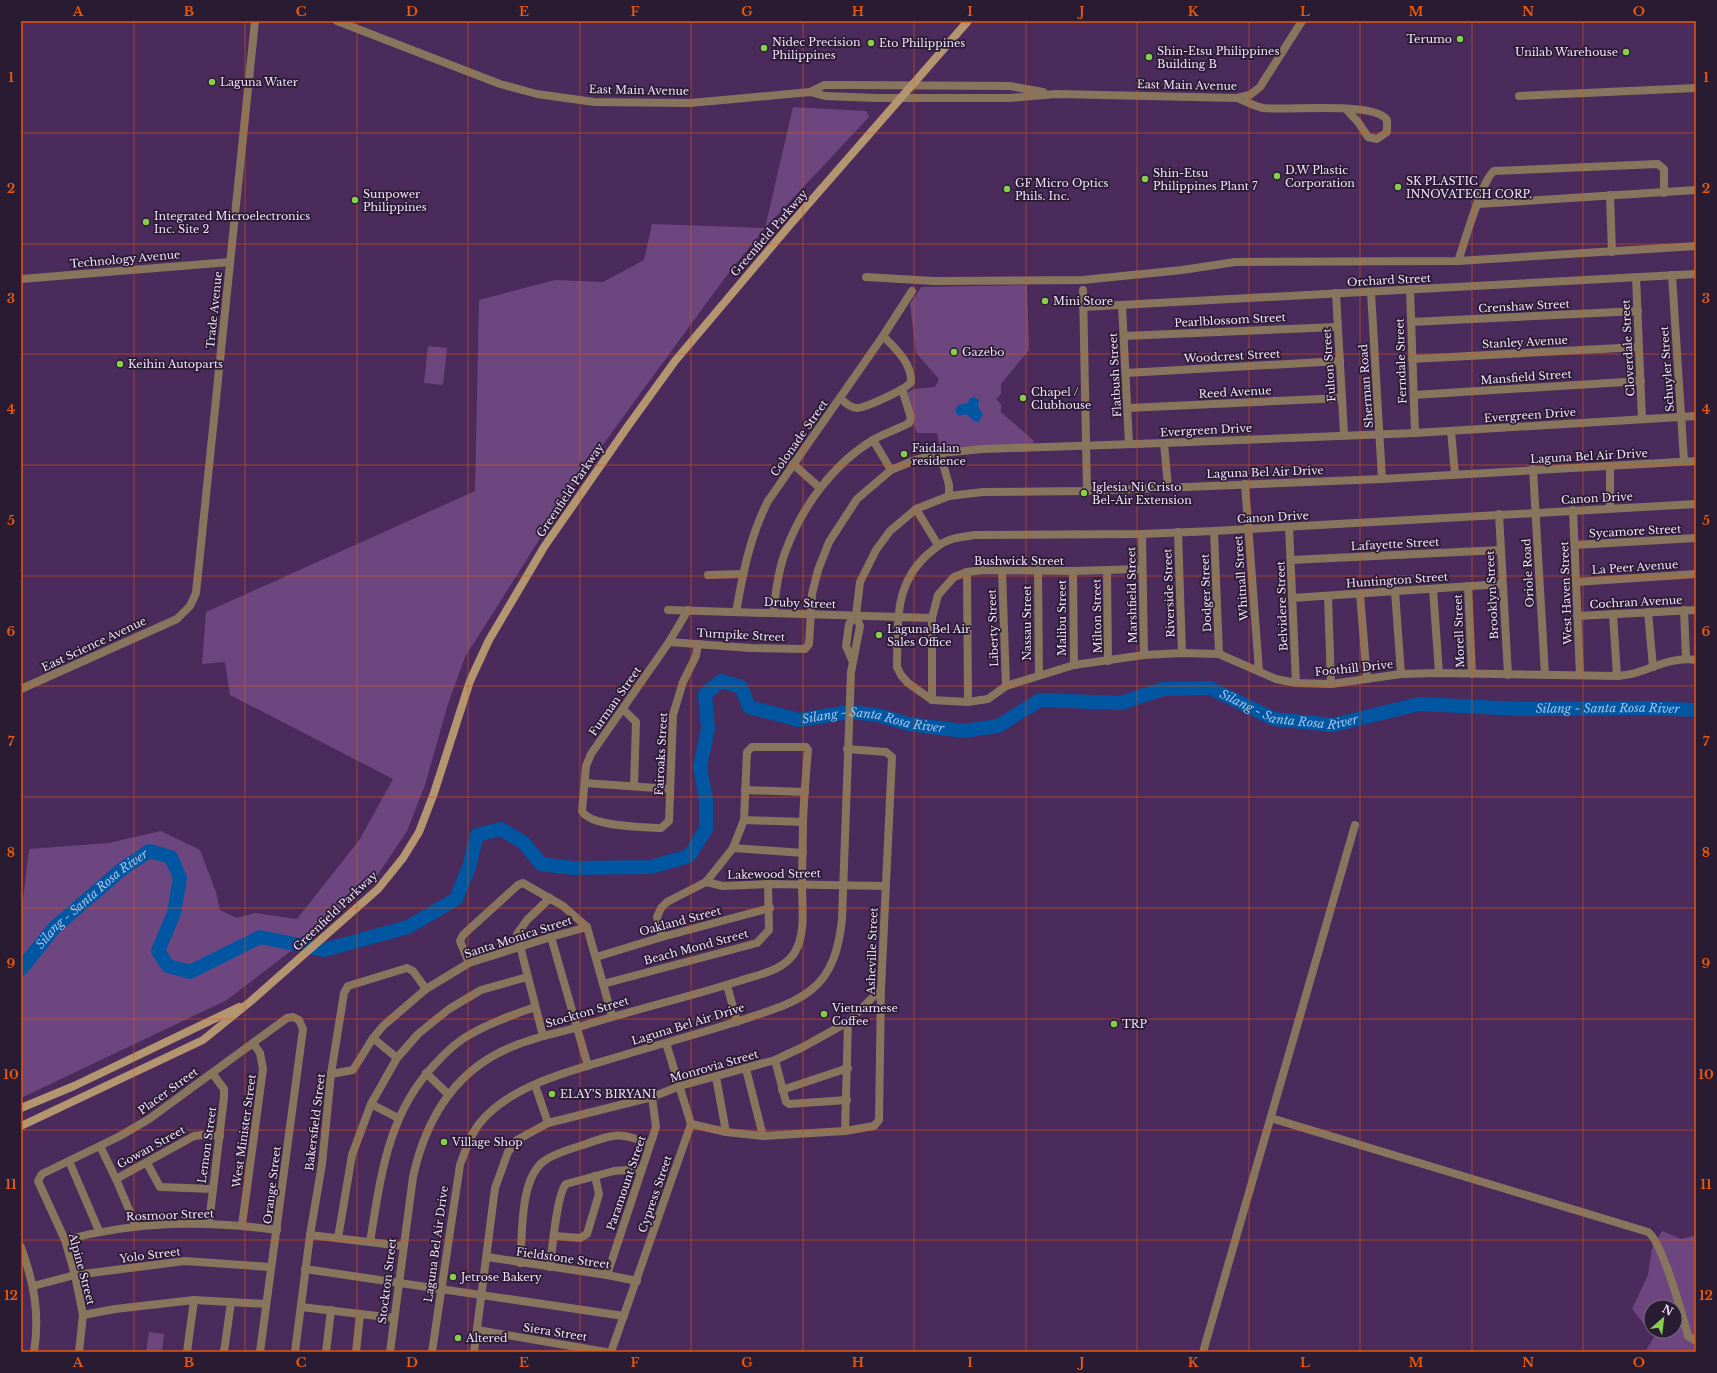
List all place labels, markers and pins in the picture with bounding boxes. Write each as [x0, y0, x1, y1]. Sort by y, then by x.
place label: Terumo [1406, 32, 1452, 46]
marker: Terumo [1455, 34, 1465, 44]
place label: Nidec Precision Philippines [772, 35, 861, 62]
place label: Eto Philippines [879, 36, 965, 50]
marker: Eto Philippines [866, 38, 876, 48]
marker: Nidec Precision Philippines [759, 43, 769, 53]
place label: Shin-Etsu Philippines Building B [1157, 44, 1279, 71]
place label: Unilab Warehouse [1515, 45, 1618, 59]
marker: Unilab Warehouse [1621, 47, 1631, 57]
marker: Shin-Etsu Philippines Building B [1144, 52, 1154, 62]
place label: Laguna Water [220, 75, 299, 89]
marker: Laguna Water [207, 77, 217, 87]
place label: D.W Plastic Corporation [1285, 163, 1355, 190]
place label: Shin-Etsu Philippines Plant 7 [1153, 166, 1258, 193]
marker: D.W Plastic Corporation [1272, 171, 1282, 181]
marker: Shin-Etsu Philippines Plant 7 [1140, 174, 1150, 184]
place label: SK PLASTIC INNOVATECH CORP. [1406, 174, 1532, 201]
place label: GF Micro Optics Phils. Inc. [1015, 176, 1109, 203]
marker: SK PLASTIC INNOVATECH CORP. [1393, 182, 1403, 192]
marker: GF Micro Optics Phils. Inc. [1002, 184, 1012, 194]
place label: Sunpower Philippines [363, 187, 427, 214]
marker: Sunpower Philippines [350, 195, 360, 205]
place label: Integrated Microelectronics Inc. Site 2 [154, 209, 310, 236]
marker: Integrated Microelectronics Inc. Site 2 [141, 217, 151, 227]
place label: Mini Store [1053, 294, 1113, 308]
marker: Mini Store [1040, 296, 1050, 306]
place label: Gazebo [962, 345, 1004, 359]
marker: Gazebo [949, 347, 959, 357]
place label: Keihin Autoparts [128, 357, 223, 371]
marker: Keihin Autoparts [115, 359, 125, 369]
place label: Chapel / Clubhouse [1031, 385, 1091, 412]
marker: Chapel / Clubhouse [1018, 393, 1028, 403]
place label: Faidalan residence [912, 441, 966, 468]
marker: Faidalan residence [899, 449, 909, 459]
place label: Iglesia Ni Cristo Bel-Air Extension [1092, 480, 1192, 507]
marker: Iglesia Ni Cristo Bel-Air Extension [1079, 488, 1089, 498]
place label: Laguna Bel Air Sales Office [887, 622, 971, 649]
marker: Laguna Bel Air Sales Office [874, 630, 884, 640]
place label: Vietnamese Coffee [831, 1001, 898, 1028]
marker: Vietnamese Coffee [819, 1009, 829, 1019]
place label: TRP [1122, 1017, 1148, 1031]
marker: TRP [1109, 1019, 1119, 1029]
place label: ELAY’S BIRYANI [560, 1087, 657, 1101]
marker: ELAY’S BIRYANI [547, 1089, 557, 1099]
place label: Village Shop [451, 1135, 523, 1149]
marker: Village Shop [439, 1137, 449, 1147]
place label: Jetrose Bakery [459, 1270, 542, 1284]
marker: Jetrose Bakery [448, 1272, 458, 1282]
place label: Altered [465, 1331, 508, 1345]
marker: Altered [453, 1333, 463, 1343]

